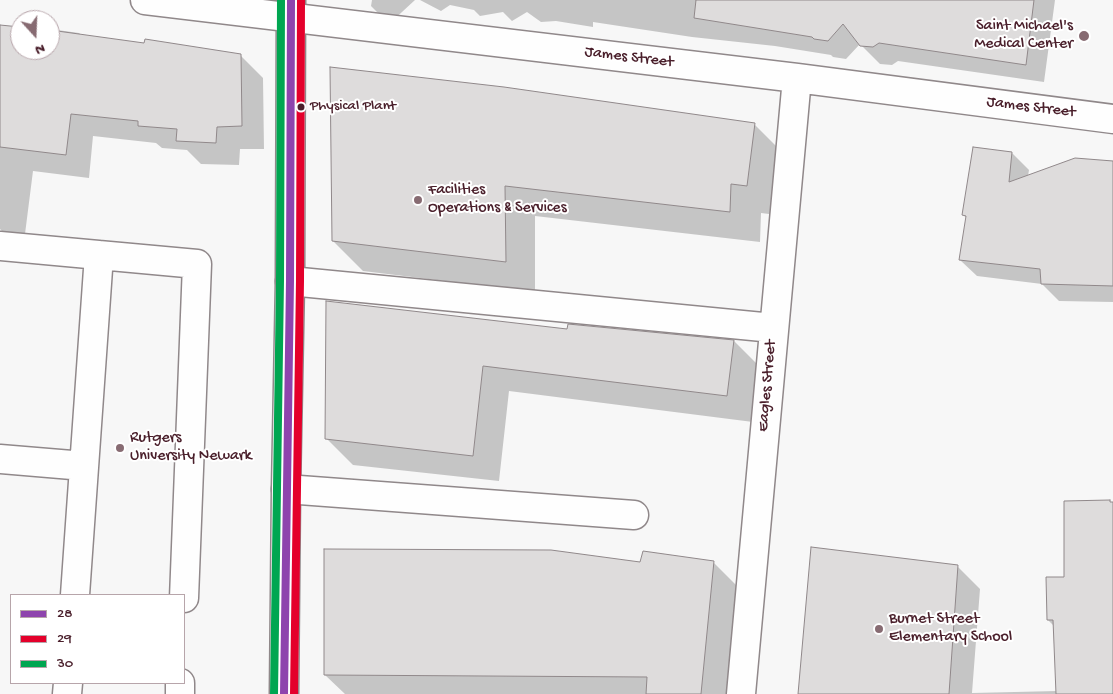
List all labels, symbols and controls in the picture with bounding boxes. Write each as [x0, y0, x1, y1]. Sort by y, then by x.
north arrow [10, 10, 60, 60]
place label: Saint Michael's Medical Center [974, 17, 1073, 55]
marker: Saint Michael's Medical Center [1077, 29, 1091, 43]
text: N [33, 39, 47, 58]
street label: James Street [584, 43, 674, 73]
street label: James Street [986, 93, 1076, 123]
place label: Physical Plant [310, 98, 396, 116]
marker: Physical Plant [296, 102, 306, 112]
place label: Facilities Operations & Services [428, 181, 567, 219]
marker: Facilities Operations & Services [412, 194, 424, 206]
street label: Eagles Street [754, 339, 782, 433]
place label: Rutgers University Newark [130, 429, 252, 467]
marker: Rutgers University Newark [114, 442, 126, 454]
legend [10, 594, 185, 684]
text: 28 [57, 605, 73, 623]
place label: Burnet Street Elementary School [889, 610, 1012, 648]
marker: Burnet Street Elementary School [873, 623, 885, 635]
text: 29 [57, 630, 72, 648]
text: 30 [57, 655, 73, 673]

